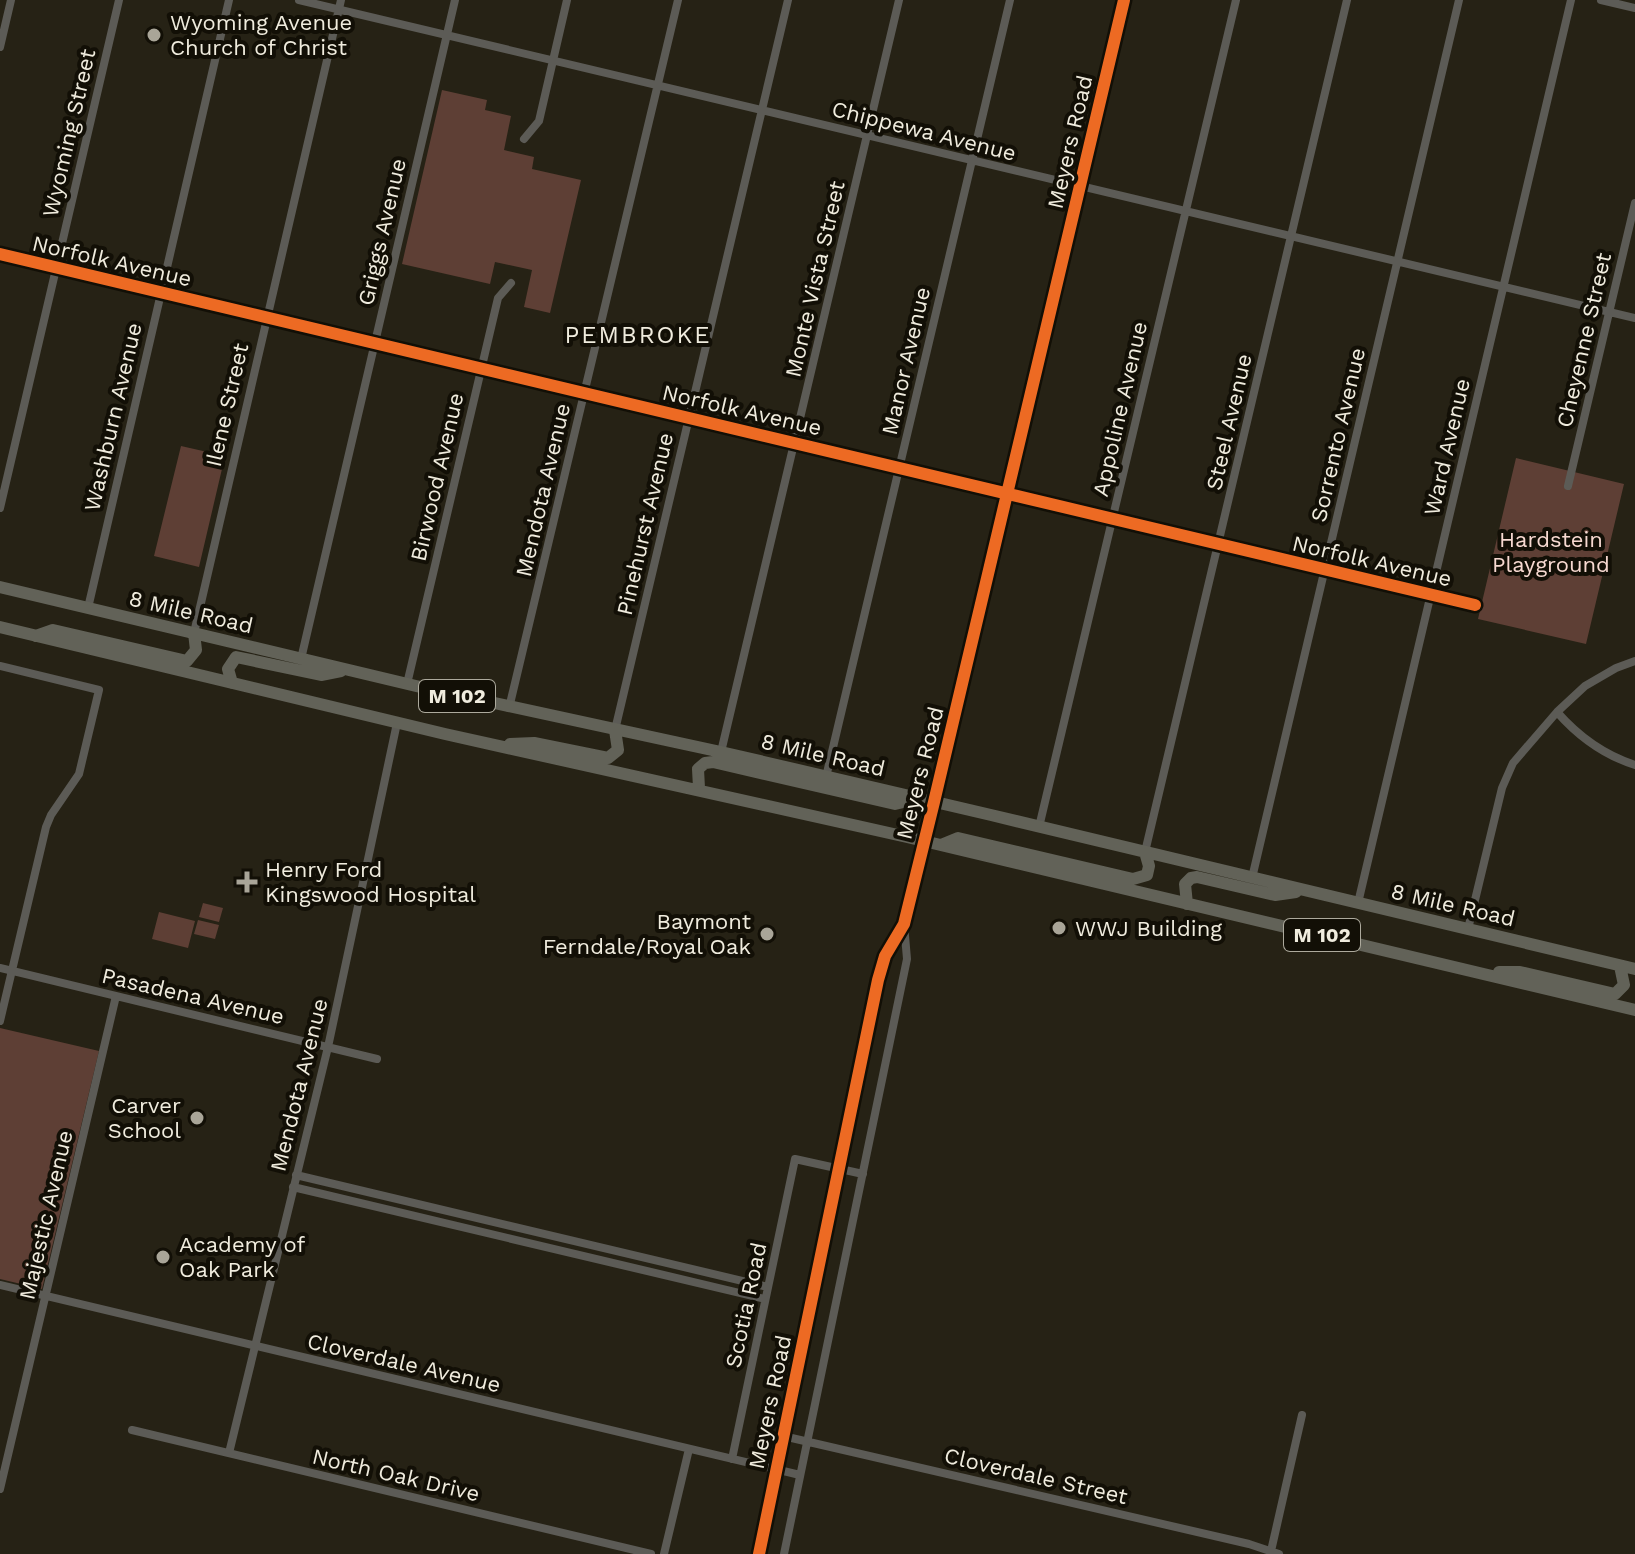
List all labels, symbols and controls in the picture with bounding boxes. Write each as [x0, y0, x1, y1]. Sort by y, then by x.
place label: Wyoming Avenue Church of Christ [170, 10, 352, 60]
marker: Wyoming Avenue Church of Christ [145, 26, 163, 44]
street label: Wyoming Street [38, 47, 100, 219]
street label: Meyers Road [1043, 73, 1097, 211]
street label: Chippewa Avenue [829, 96, 1019, 166]
street label: Griggs Avenue [353, 156, 411, 308]
street label: Monte Vista Street [780, 178, 850, 380]
street label: Norfolk Avenue [30, 231, 194, 291]
street label: Cheyenne Street [1552, 250, 1616, 430]
street label: Manor Avenue [877, 285, 935, 437]
street label: Appoline Avenue [1088, 319, 1152, 499]
street label: Washburn Avenue [79, 320, 147, 514]
district label: PEMBROKE [565, 321, 711, 349]
street label: Ilene Street [201, 341, 253, 469]
street label: Sorrento Avenue [1306, 346, 1370, 524]
street label: Steel Avenue [1201, 351, 1257, 493]
street label: Ward Avenue [1419, 376, 1475, 518]
street label: Norfolk Avenue [660, 380, 824, 440]
street label: Birwood Avenue [405, 390, 469, 564]
street label: Mendota Avenue [511, 401, 575, 579]
street label: Pinehurst Avenue [612, 430, 678, 618]
park label: Hardstein Playground [1492, 527, 1610, 577]
street label: Norfolk Avenue [1290, 531, 1454, 591]
street label: 8 Mile Road [127, 586, 255, 638]
road number: M 102 [419, 680, 495, 712]
street label: Meyers Road [891, 704, 949, 842]
street label: 8 Mile Road [759, 729, 887, 781]
place label: Henry Ford Kingswood Hospital [265, 857, 476, 907]
marker: Henry Ford Kingswood Hospital [236, 871, 258, 893]
street label: 8 Mile Road [1389, 879, 1517, 931]
place label: Baymont Ferndale/Royal Oak [543, 909, 751, 959]
place label: WWJ Building [1075, 916, 1222, 941]
marker: WWJ Building [1050, 919, 1068, 937]
road number: M 102 [1284, 919, 1360, 951]
marker: Baymont Ferndale/Royal Oak [758, 925, 776, 943]
street label: Pasadena Avenue [99, 963, 287, 1029]
street label: Mendota Avenue [265, 996, 333, 1174]
place label: Carver School [108, 1093, 181, 1143]
marker: Carver School [188, 1109, 206, 1127]
street label: Majestic Avenue [14, 1128, 78, 1302]
place label: Academy of Oak Park [179, 1232, 306, 1282]
street label: Scotia Road [721, 1240, 771, 1370]
marker: Academy of Oak Park [154, 1248, 172, 1266]
street label: Cloverdale Avenue [305, 1329, 503, 1397]
street label: Meyers Road [744, 1333, 796, 1471]
street label: Cloverdale Street [942, 1443, 1130, 1509]
street label: North Oak Drive [310, 1444, 482, 1506]

